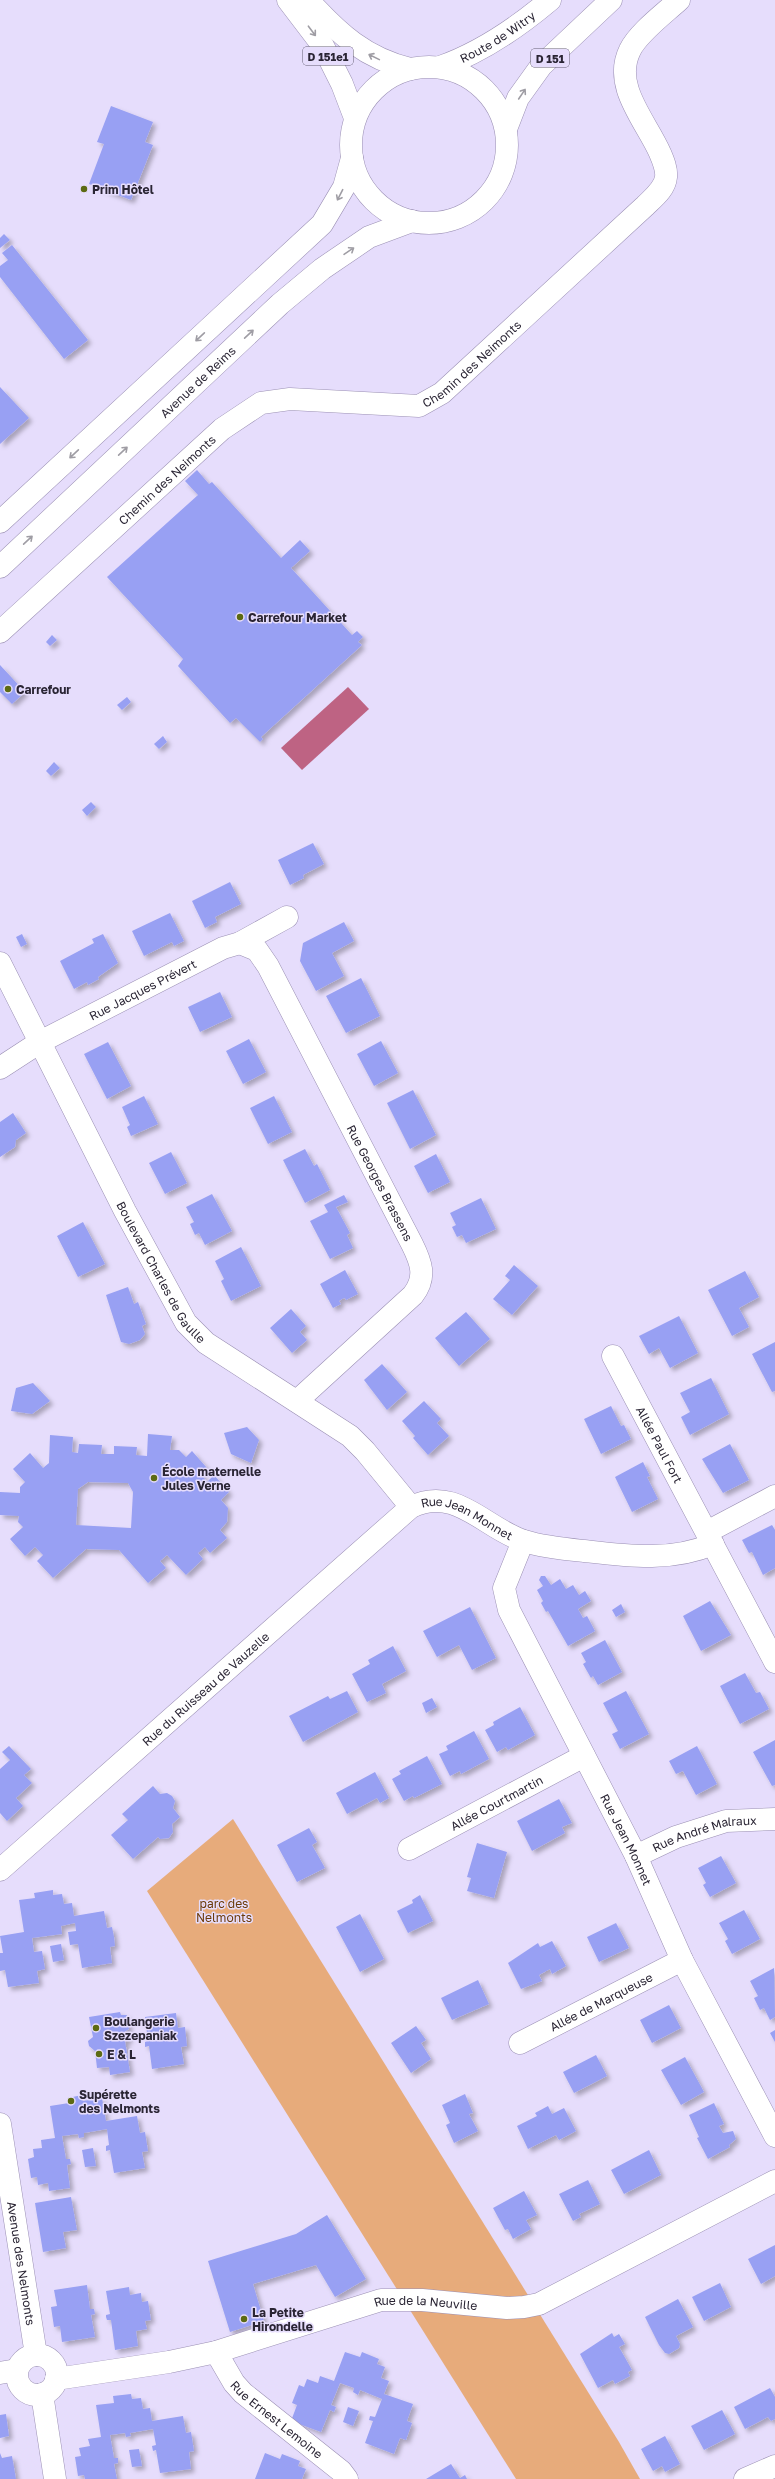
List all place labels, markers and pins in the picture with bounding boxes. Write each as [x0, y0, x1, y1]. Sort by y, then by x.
place label: Prim Hôtel [92, 182, 154, 197]
marker: Prim Hôtel [79, 184, 89, 194]
place label: Carrefour Market [248, 610, 347, 625]
marker: Carrefour Market [235, 612, 245, 622]
place label: Carrefour [16, 682, 71, 697]
marker: Carrefour [3, 684, 13, 694]
place label: École maternelle Jules Verne [162, 1464, 261, 1493]
marker: École maternelle Jules Verne [149, 1473, 159, 1483]
place label: Boulangerie Szezepaniak [104, 2014, 177, 2043]
marker: Boulangerie Szezepaniak [91, 2023, 101, 2033]
place label: E & L [107, 2047, 136, 2062]
marker: E & L [94, 2049, 104, 2059]
place label: Supérette des Nelmonts [79, 2087, 160, 2116]
marker: Supérette des Nelmonts [66, 2096, 76, 2106]
place label: La Petite Hirondelle [252, 2305, 313, 2334]
marker: La Petite Hirondelle [239, 2314, 249, 2324]

